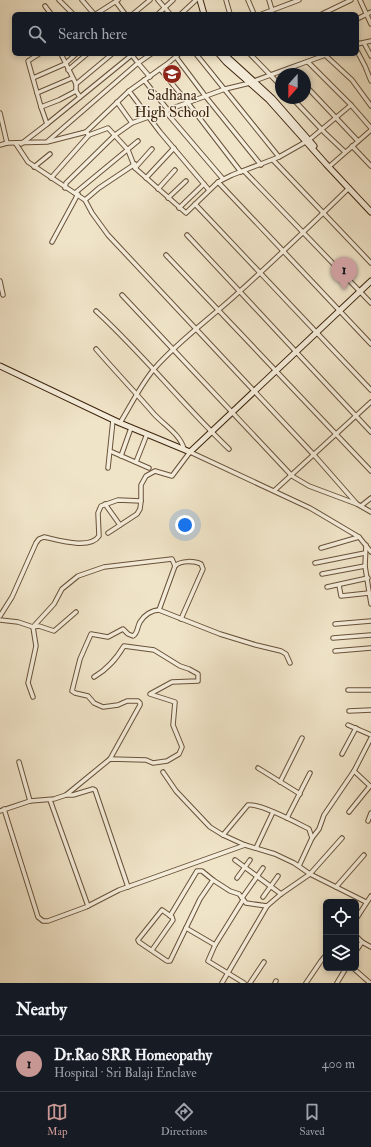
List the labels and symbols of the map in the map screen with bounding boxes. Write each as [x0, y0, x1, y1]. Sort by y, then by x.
school or university icon: Sadhana High School [161, 63, 183, 85]
north arrow [275, 68, 311, 104]
place label: Sadhana High School [134, 86, 210, 122]
pin: 1 [331, 257, 357, 290]
your location [175, 515, 195, 535]

